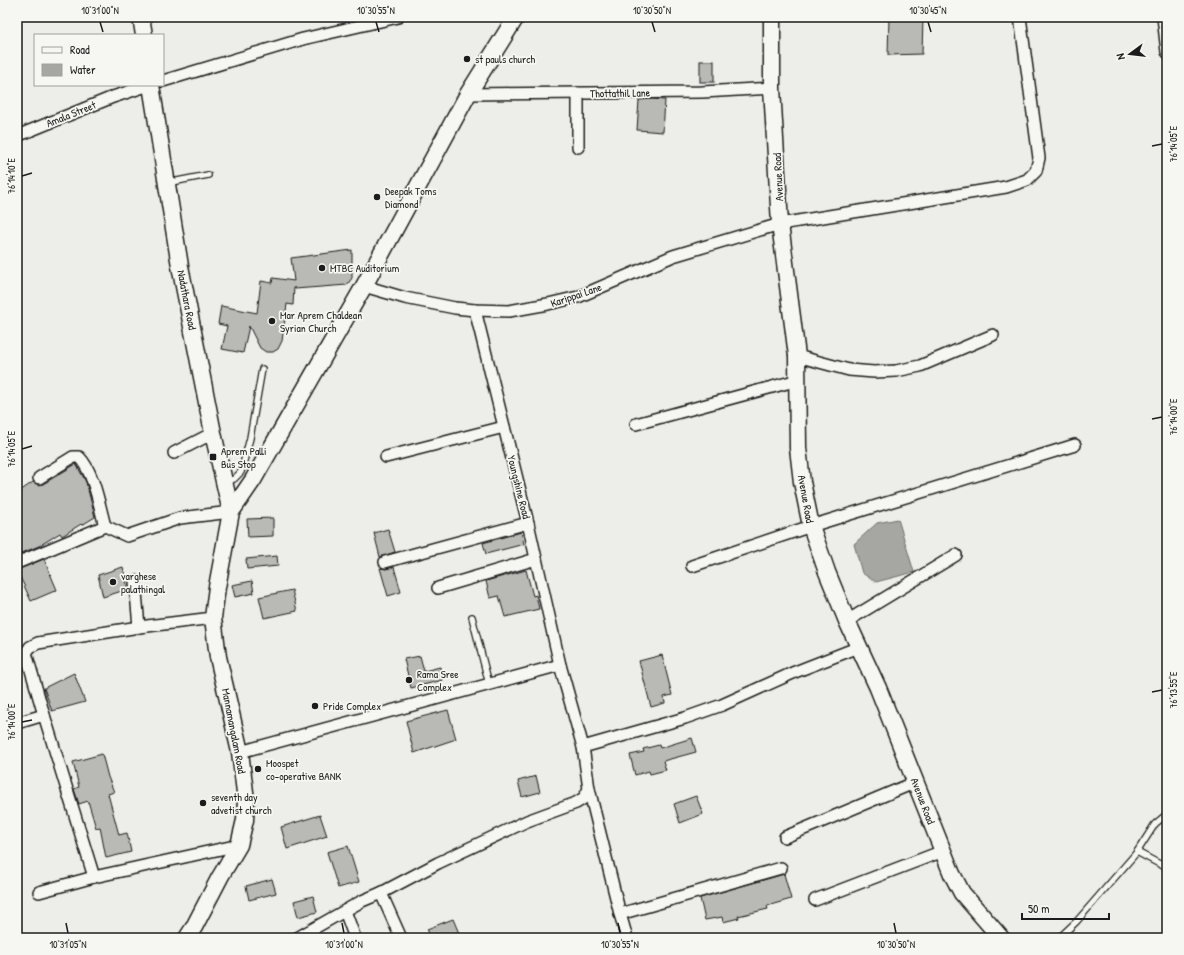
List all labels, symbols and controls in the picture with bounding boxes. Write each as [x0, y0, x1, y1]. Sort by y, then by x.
text: 10°31'00"N [81, 4, 119, 17]
text: 10°30'55"N [357, 4, 395, 17]
text: 10°30'50"N [633, 4, 671, 17]
text: 10°30'45"N [909, 4, 947, 17]
legend [34, 34, 164, 86]
north arrow [1110, 34, 1150, 74]
text: Road [70, 41, 90, 58]
place label: st pauls church [475, 52, 535, 66]
text: N [1113, 52, 1128, 61]
marker: st pauls church [462, 54, 472, 64]
text: Water [70, 61, 96, 78]
street label: Thottathil Lane [590, 85, 651, 101]
street label: Amala Street [44, 98, 98, 130]
text: 76°14'05"E [1167, 125, 1180, 162]
street label: Avenue Road [770, 152, 786, 202]
text: 76°14'10"E [5, 158, 18, 194]
place label: Deepak Toms Diamond [385, 184, 436, 211]
marker: Deepak Toms Diamond [372, 192, 382, 202]
place label: MTBC Auditorium [330, 261, 400, 275]
marker: MTBC Auditorium [317, 263, 327, 273]
street label: Nadathara Road [174, 269, 200, 332]
street label: Karippai Lane [549, 280, 604, 310]
place label: Mar Aprem Chaldean Syrian Church [280, 308, 362, 335]
marker: Mar Aprem Chaldean Syrian Church [267, 316, 277, 326]
text: 76°14'00"E [1167, 398, 1180, 435]
text: 76°14'05"E [5, 430, 18, 467]
place label: Aprem Palli Bus Stop [221, 444, 267, 471]
marker: Aprem Palli Bus Stop [208, 452, 218, 462]
street label: Youngshine Road [504, 454, 534, 521]
street label: Avenue Road [795, 474, 817, 525]
place label: varghese palathingal [121, 569, 165, 596]
marker: varghese palathingal [108, 577, 118, 587]
place label: Rama Sree Complex [417, 667, 459, 694]
text: 76°13'55"E [1167, 671, 1180, 708]
marker: Rama Sree Complex [404, 675, 414, 685]
street label: Mannamangalam Road [219, 687, 249, 775]
place label: Pride Complex [323, 699, 381, 713]
marker: Pride Complex [310, 701, 320, 711]
text: 76°14'00"E [5, 703, 18, 740]
place label: Moospet co-operative BANK [266, 756, 342, 783]
marker: Moospet co-operative BANK [253, 764, 263, 774]
street label: Avenue Road [908, 776, 938, 827]
place label: seventh day advetist church [211, 790, 272, 817]
marker: seventh day advetist church [198, 798, 208, 808]
scale bar [1022, 895, 1109, 921]
text: 50 m [1028, 900, 1049, 917]
text: 10°31'05"N [49, 938, 87, 951]
text: 10°31'00"N [325, 938, 363, 951]
text: 10°30'55"N [601, 938, 639, 951]
text: 10°30'50"N [877, 938, 915, 951]

